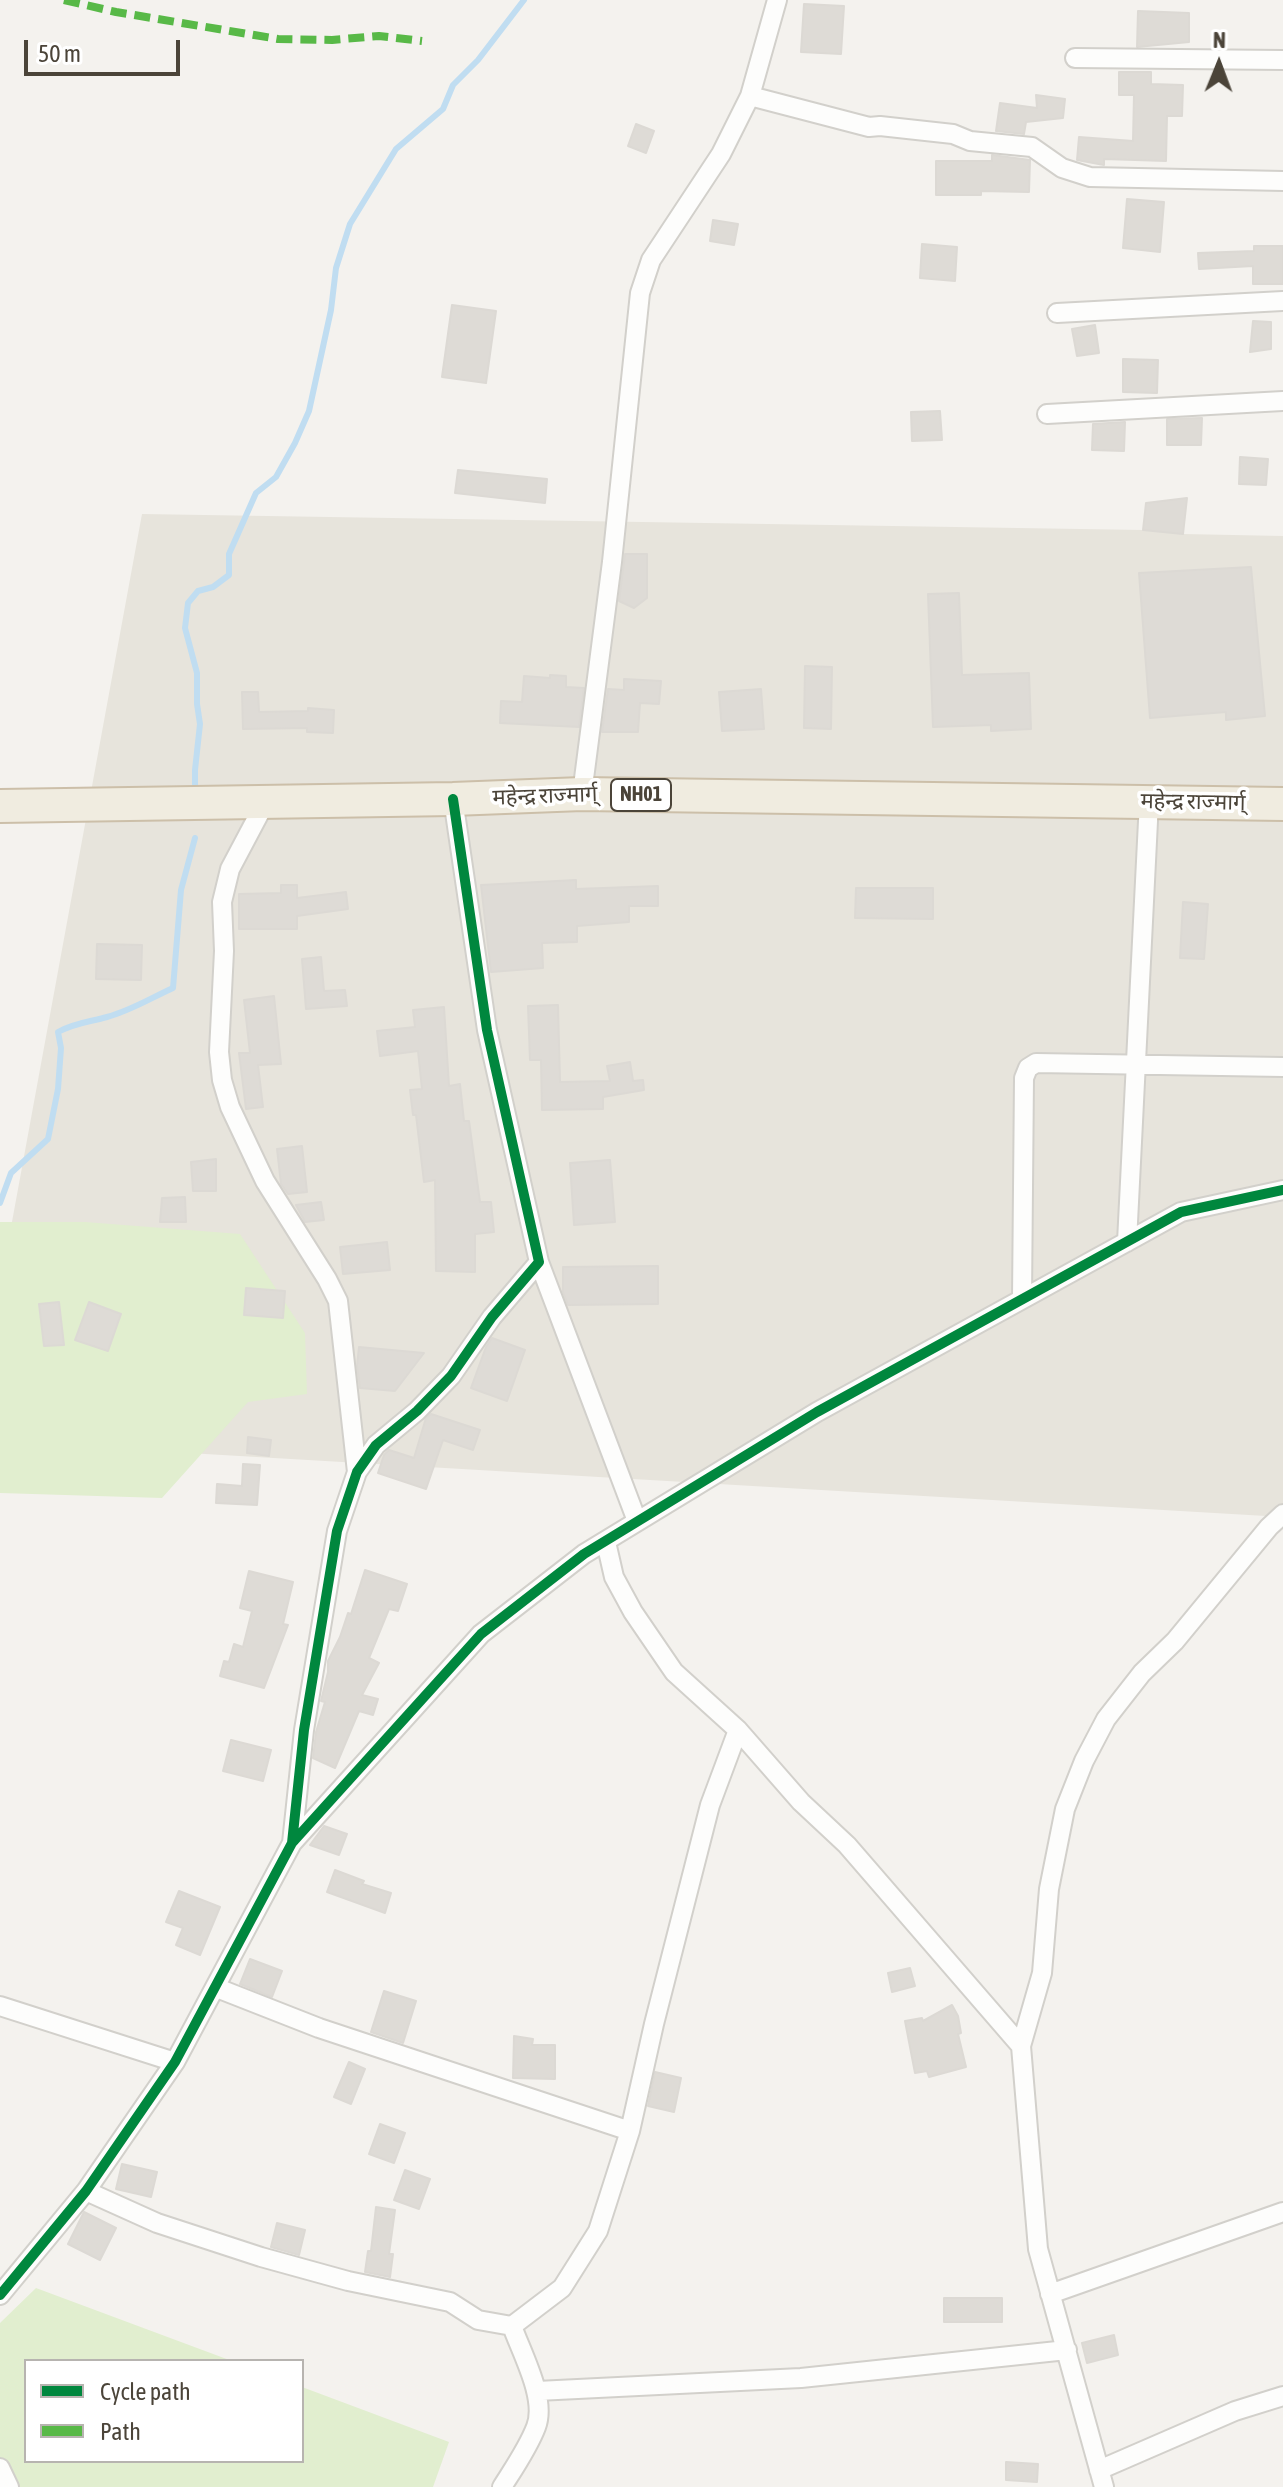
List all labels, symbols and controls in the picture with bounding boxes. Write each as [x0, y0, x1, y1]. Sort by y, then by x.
scale bar [28, 24, 184, 74]
north arrow [1179, 24, 1259, 104]
text: N [1213, 27, 1226, 53]
text: 50 m [38, 40, 81, 67]
road number: NH01 [611, 779, 671, 811]
street label: महेन्द्र राज्मार्ग् [492, 781, 598, 811]
street label: महेन्द्र राज्मार्ग् [1140, 788, 1246, 816]
legend [24, 2359, 304, 2463]
text: Cycle path [100, 2378, 191, 2405]
text: Path [100, 2418, 141, 2445]

